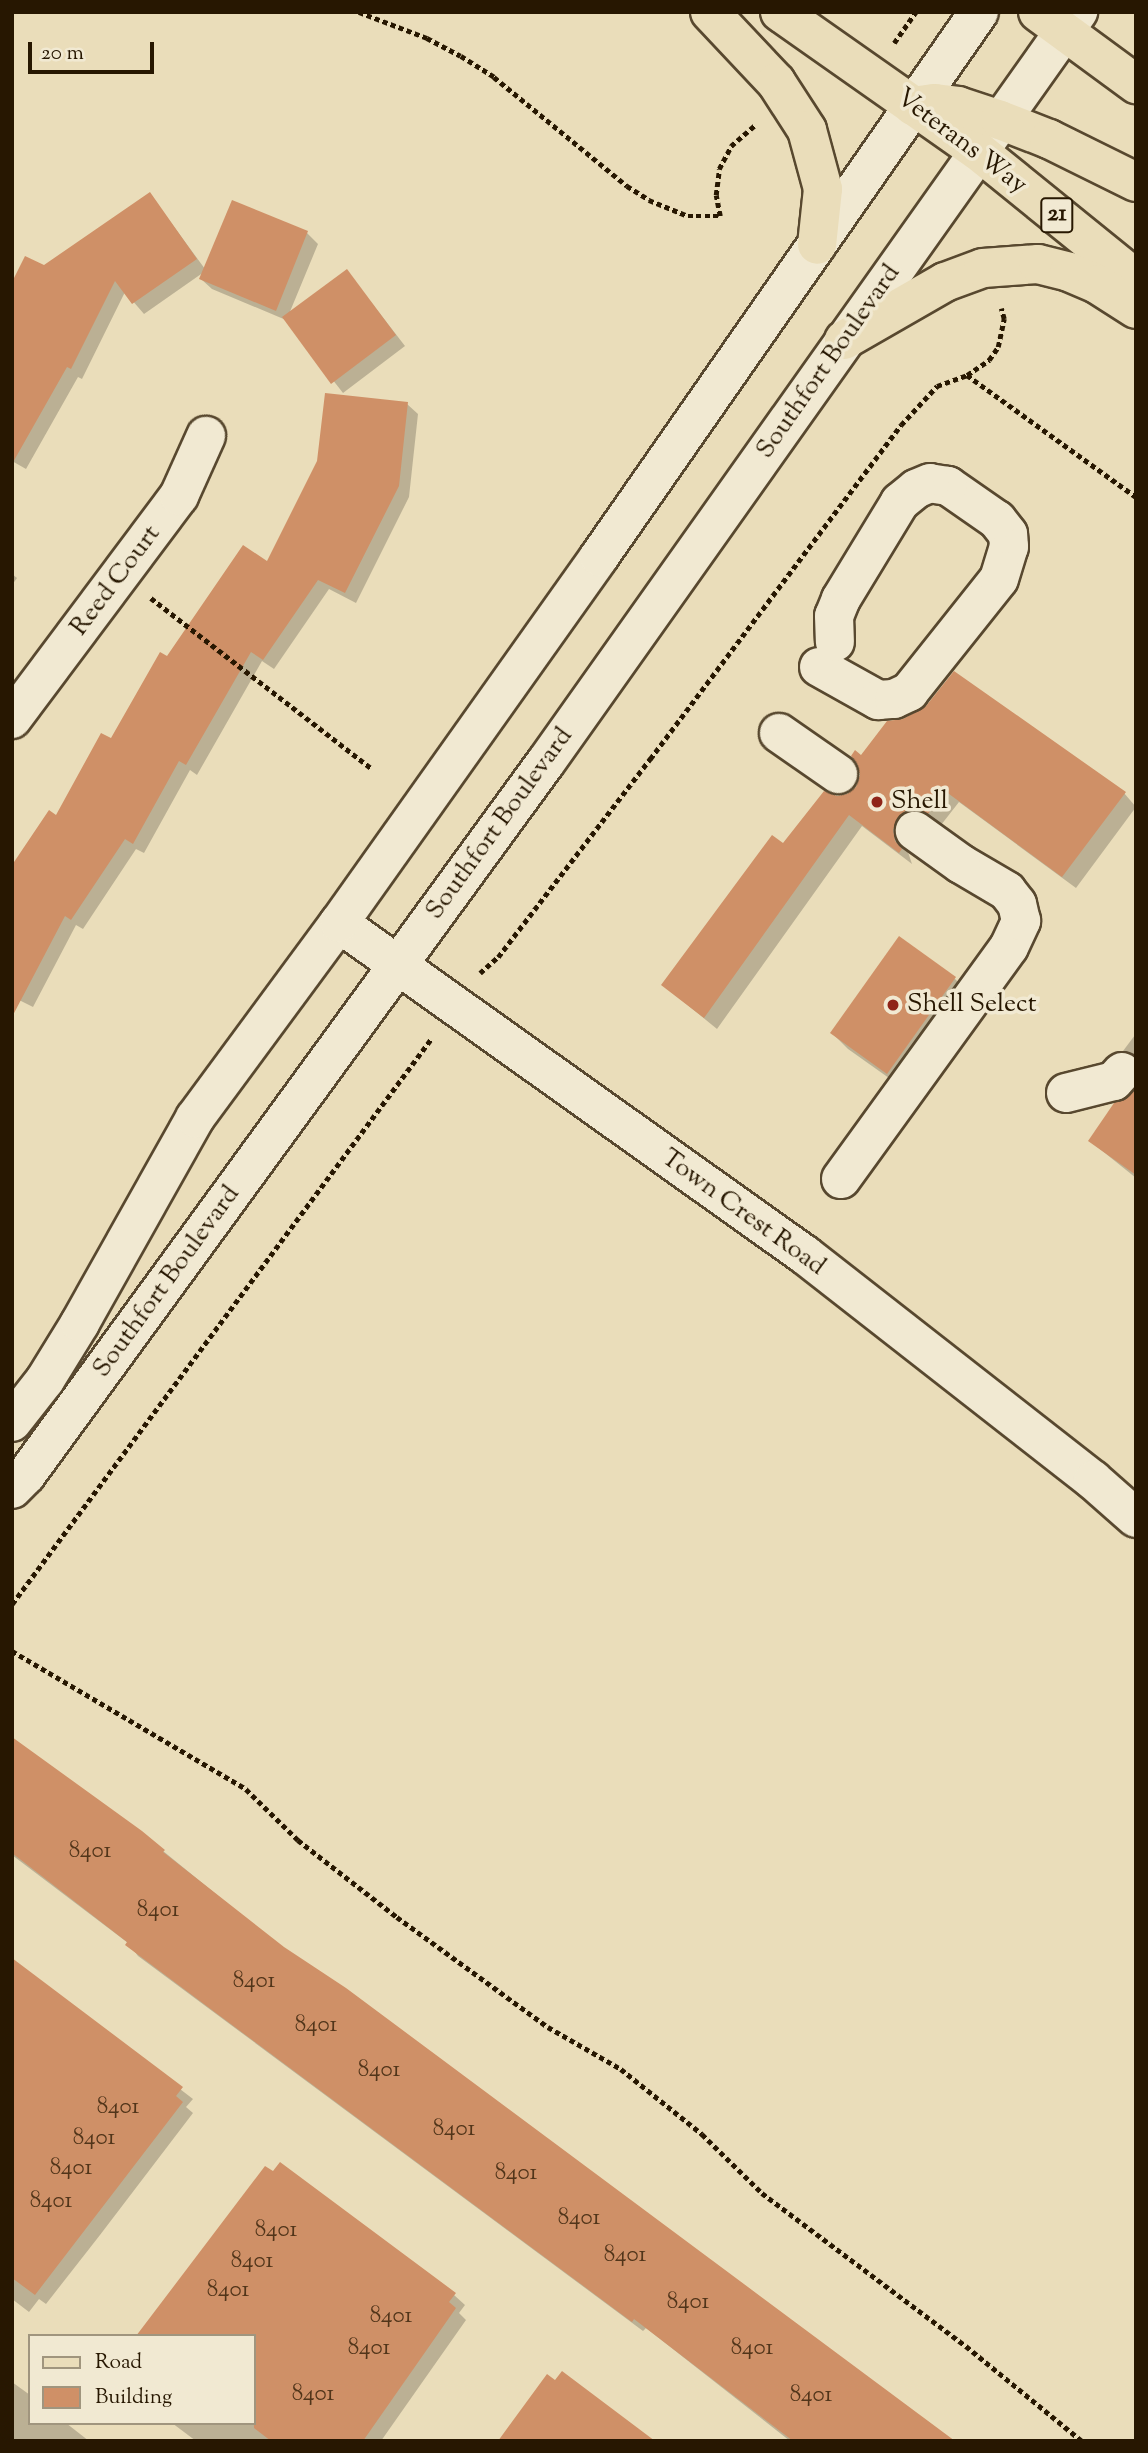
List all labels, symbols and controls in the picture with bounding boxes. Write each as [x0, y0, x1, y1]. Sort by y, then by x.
scale bar [32, 28, 158, 72]
text: 20 m [41, 39, 84, 69]
street label: Veterans Way [889, 83, 1033, 201]
road number: 21 [1040, 195, 1074, 236]
street label: Southfort Boulevard [750, 259, 908, 465]
street label: Reed Court [64, 520, 168, 642]
street label: Southfort Boulevard [420, 722, 580, 926]
place label: Shell [891, 786, 948, 818]
marker: Shell [869, 794, 885, 810]
place label: Shell Select [907, 989, 1037, 1021]
marker: Shell Select [885, 997, 901, 1013]
street label: Town Crest Road [655, 1143, 831, 1283]
street label: Southfort Boulevard [87, 1180, 247, 1384]
house number: 8401 [69, 1838, 111, 1866]
house number: 8401 [137, 1897, 179, 1925]
house number: 8401 [233, 1968, 275, 1996]
house number: 8401 [295, 2012, 337, 2040]
house number: 8401 [358, 2057, 400, 2085]
house number: 8401 [97, 2094, 139, 2122]
house number: 8401 [433, 2116, 475, 2144]
house number: 8401 [73, 2125, 115, 2153]
house number: 8401 [50, 2155, 92, 2183]
house number: 8401 [495, 2160, 537, 2188]
house number: 8401 [30, 2188, 72, 2216]
house number: 8401 [558, 2205, 600, 2233]
house number: 8401 [255, 2217, 297, 2245]
house number: 8401 [604, 2242, 646, 2270]
house number: 8401 [231, 2248, 273, 2276]
house number: 8401 [207, 2277, 249, 2305]
house number: 8401 [667, 2289, 709, 2317]
house number: 8401 [370, 2303, 412, 2331]
legend [28, 2334, 256, 2425]
house number: 8401 [348, 2335, 390, 2363]
house number: 8401 [731, 2335, 773, 2363]
text: Road [95, 2348, 142, 2378]
house number: 8401 [292, 2381, 334, 2409]
house number: 8401 [790, 2382, 832, 2410]
text: Building [95, 2383, 172, 2413]

